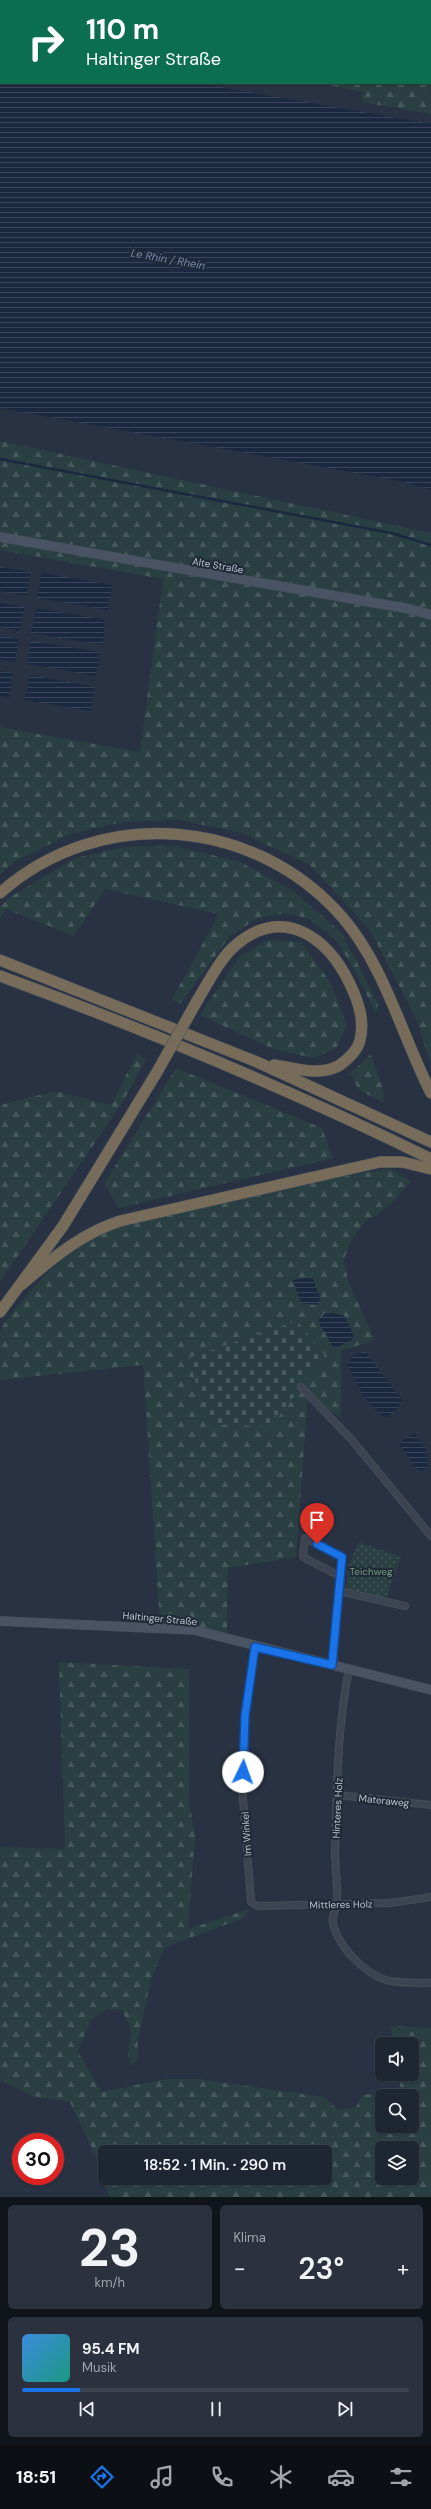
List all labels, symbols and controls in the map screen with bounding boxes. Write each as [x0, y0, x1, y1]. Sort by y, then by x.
text: 110 m [86, 11, 159, 48]
icon: right [20, 16, 72, 68]
text: Haltinger Straße [86, 47, 221, 71]
water label: Le Rhin / Rhein [130, 246, 206, 272]
street label: Alte Straße [191, 555, 245, 576]
pin [300, 1503, 334, 1544]
icon: arrive [306, 1509, 328, 1531]
park label: Teichweg [350, 1565, 393, 1578]
street label: Haltinger Straße [122, 1609, 198, 1628]
position arrow [222, 1751, 264, 1793]
street label: Hinteres Holz [329, 1777, 346, 1839]
street label: Materaweg [358, 1791, 410, 1810]
street label: Im Winkel [238, 1811, 255, 1857]
street label: Mittleres Holz [309, 1897, 373, 1912]
map controls [375, 2037, 419, 2185]
button: sound [375, 2037, 419, 2081]
button: search [375, 2089, 419, 2133]
speed limit sign: 30 [12, 2133, 64, 2185]
button: layers [375, 2141, 419, 2185]
text: 18:52 · 1 Min. · 290 m [144, 2155, 286, 2175]
text: 23 [79, 2214, 140, 2282]
text: Klima [234, 2229, 266, 2246]
text: 23° [298, 2249, 344, 2288]
text: − [234, 2254, 246, 2283]
text: + [397, 2254, 409, 2283]
text: km/h [94, 2274, 125, 2291]
text: 95.4 FM [82, 2339, 140, 2359]
text: Musik [82, 2359, 117, 2376]
icon: previous [76, 2398, 98, 2420]
icon: pause [205, 2398, 227, 2420]
icon: next [334, 2398, 356, 2420]
icon: directions [88, 2463, 116, 2491]
icon: music [148, 2463, 176, 2491]
icon: phone [208, 2463, 236, 2491]
icon: climate [267, 2463, 295, 2491]
icon: car [327, 2463, 355, 2491]
icon: filters [387, 2463, 415, 2491]
text: 18:51 [16, 2465, 56, 2489]

